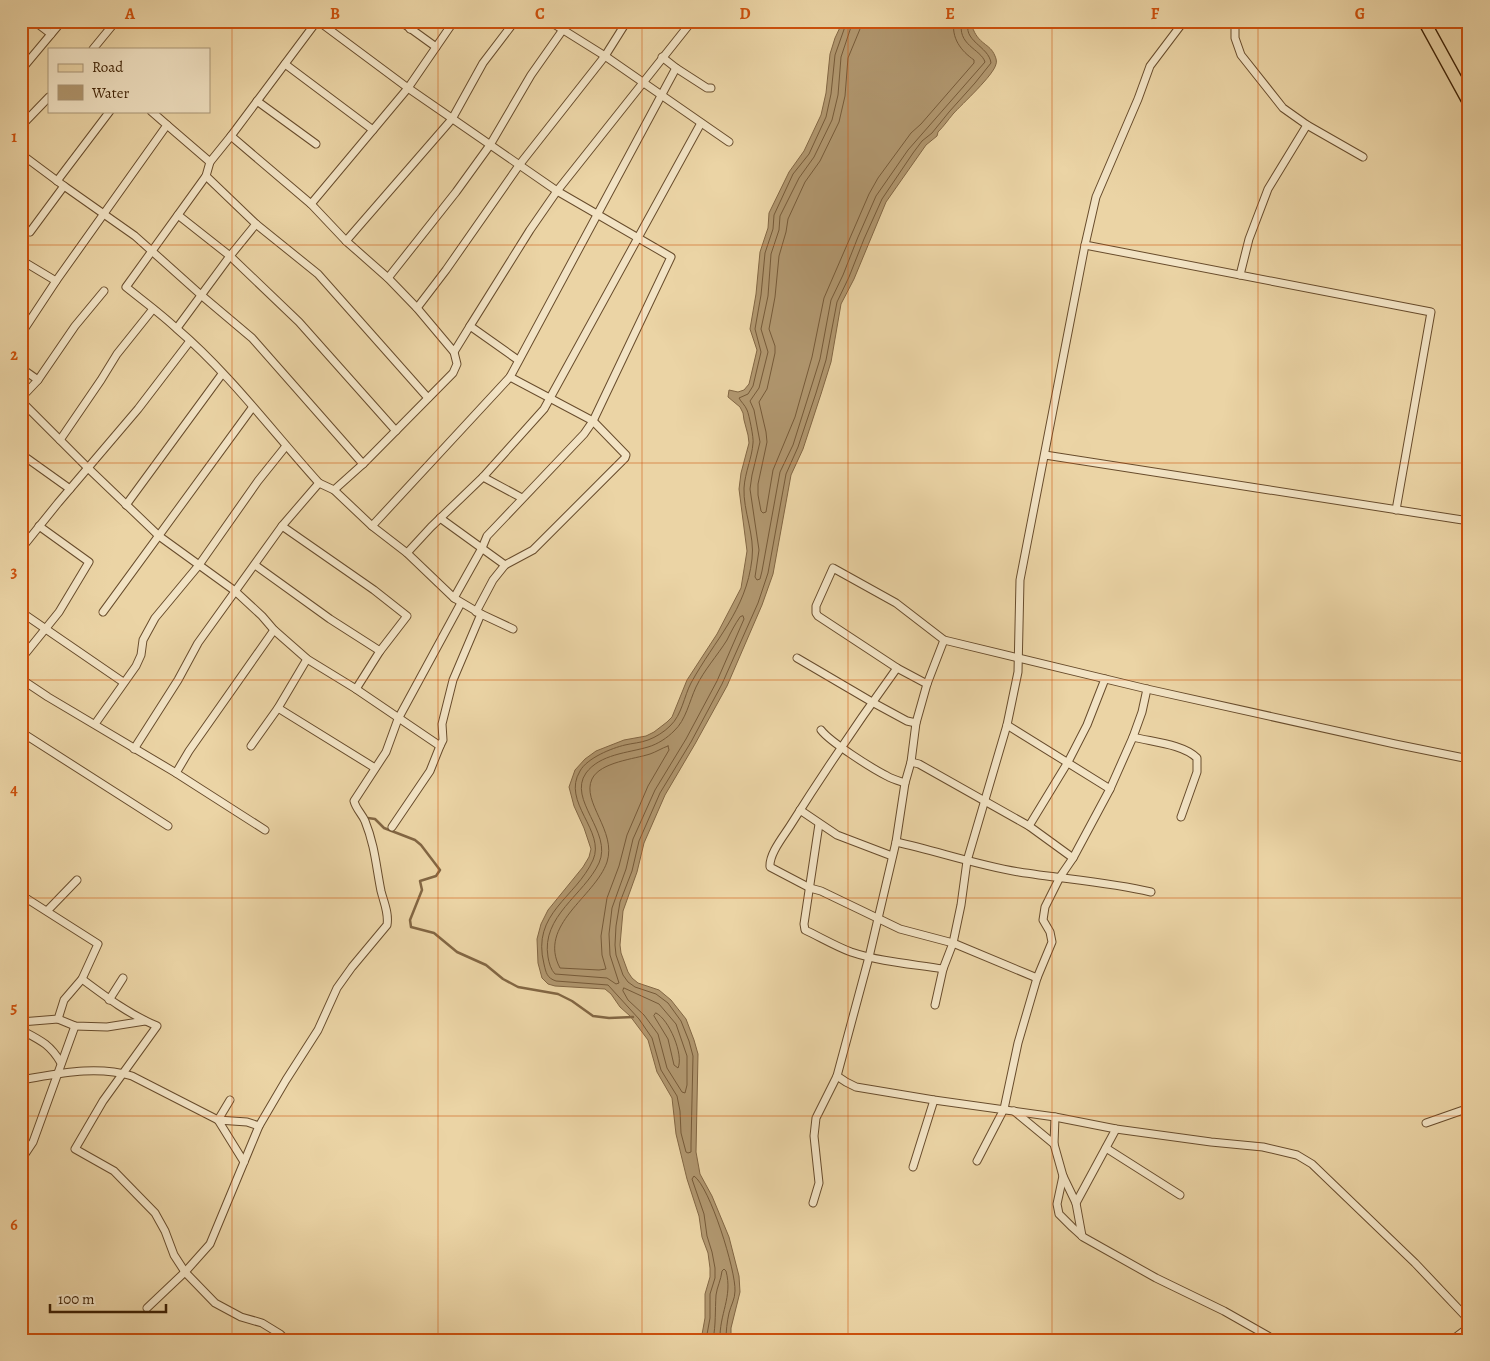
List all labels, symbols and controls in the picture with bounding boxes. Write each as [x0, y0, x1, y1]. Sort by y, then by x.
text: A [124, 3, 136, 25]
text: B [330, 3, 340, 25]
text: C [535, 3, 545, 25]
text: D [739, 3, 751, 25]
text: E [945, 3, 955, 25]
text: F [1151, 3, 1160, 25]
text: G [1355, 3, 1365, 25]
legend [48, 48, 210, 112]
text: Road [92, 57, 124, 77]
text: Water [91, 83, 129, 103]
text: 1 [11, 126, 17, 148]
text: 2 [10, 344, 18, 366]
text: 3 [11, 561, 18, 583]
text: 4 [10, 779, 18, 801]
text: 5 [11, 997, 18, 1019]
text: 6 [10, 1214, 18, 1236]
scale bar [50, 1281, 166, 1313]
text: 100 m [58, 1289, 95, 1309]

